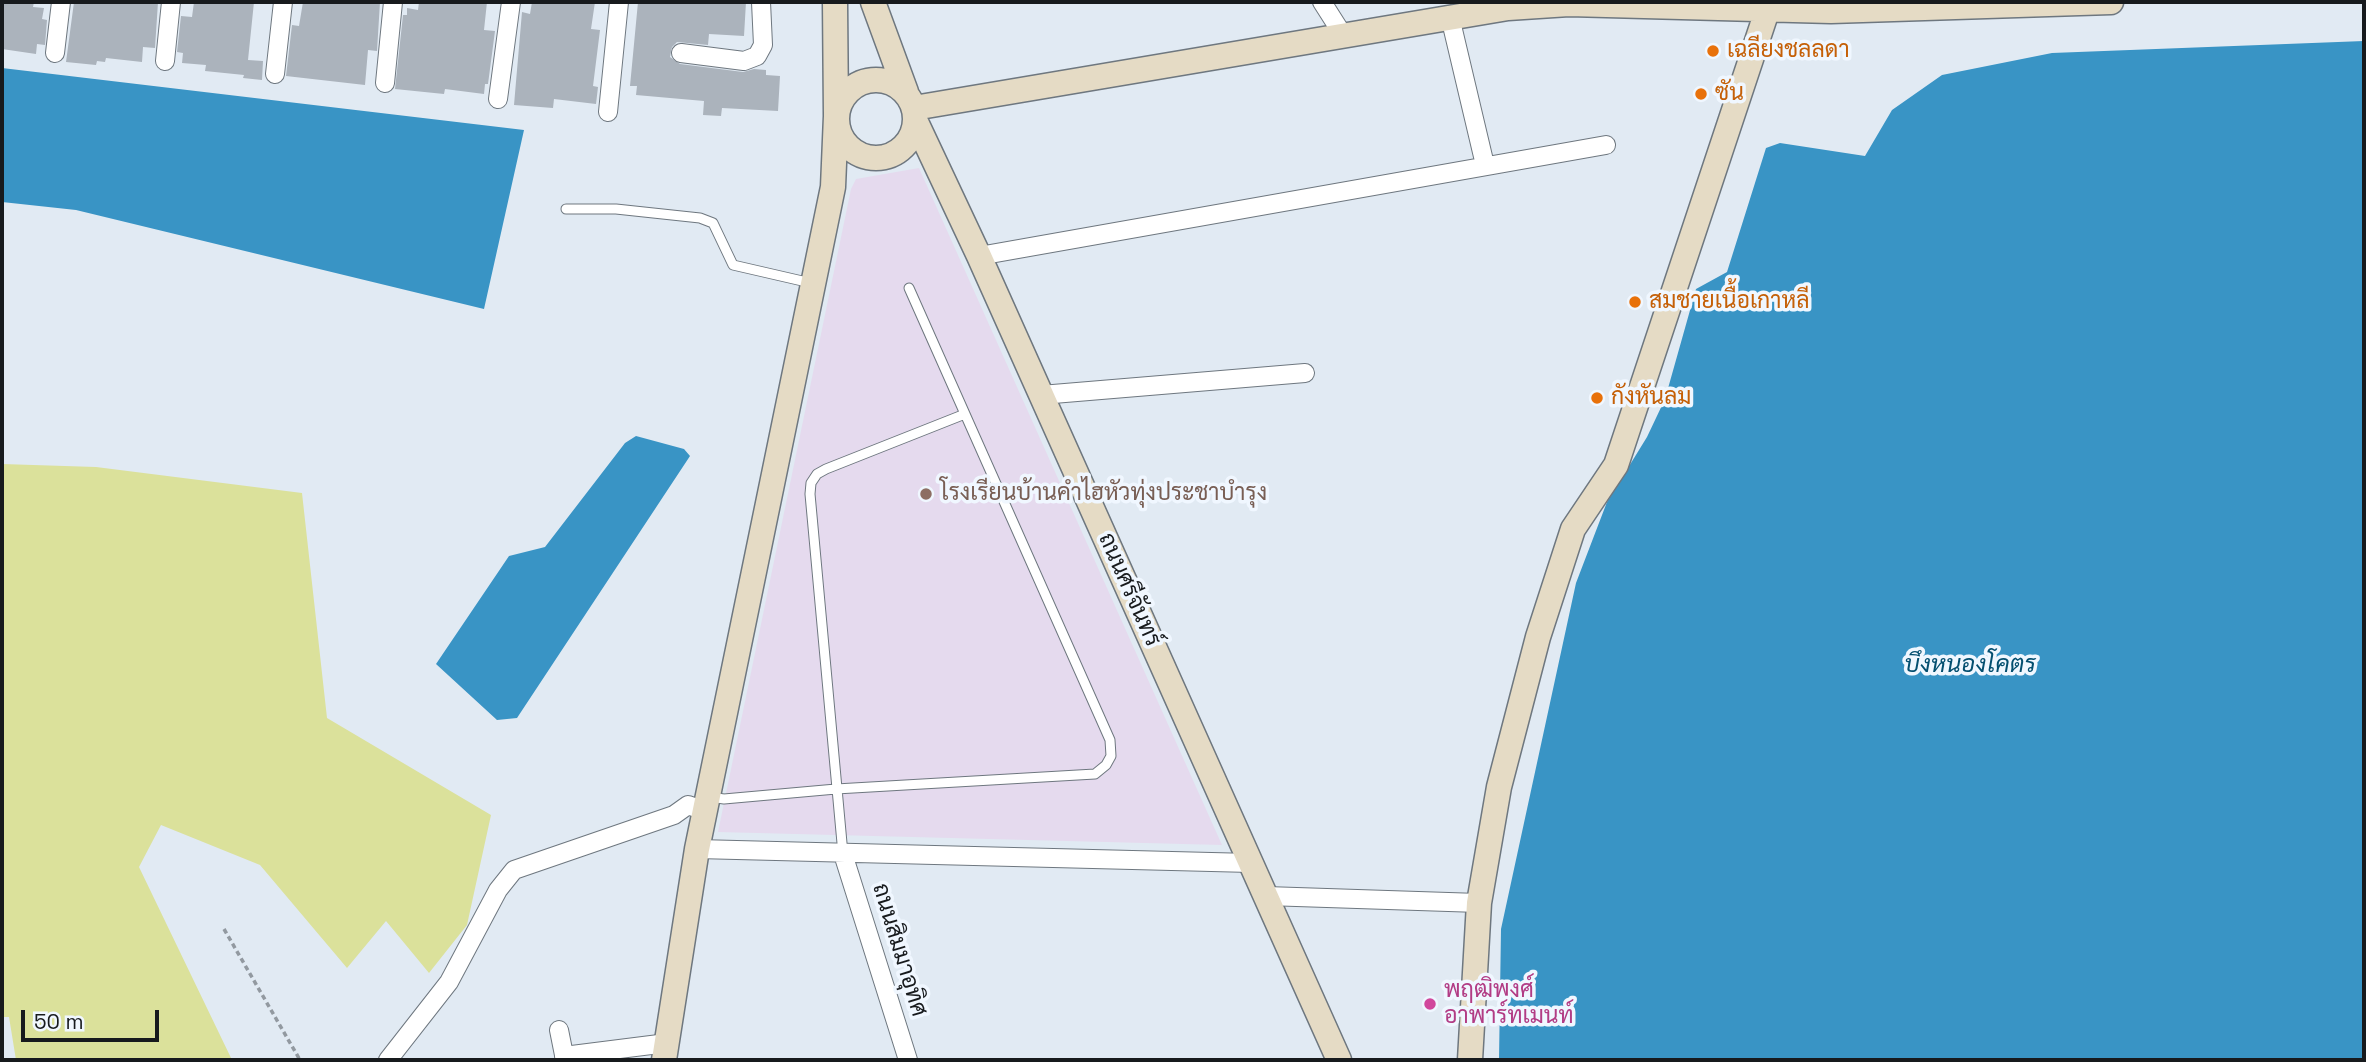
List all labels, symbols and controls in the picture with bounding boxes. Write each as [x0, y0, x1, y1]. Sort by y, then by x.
place label: เฉลียงชลลดา [1727, 37, 1850, 65]
marker: เฉลียงชลลดา [1705, 43, 1721, 59]
place label: ซัน [1715, 80, 1744, 108]
marker: ซัน [1693, 86, 1709, 102]
place label: สมชายเนื้อเกาหลี [1649, 288, 1809, 316]
marker: สมชายเนื้อเกาหลี [1627, 294, 1643, 310]
place label: กังหันลม [1611, 384, 1691, 412]
marker: กังหันลม [1589, 390, 1605, 406]
place label: โรงเรียนบ้านคำไฮหัวทุ่งประชาบำรุง [940, 480, 1267, 508]
marker: โรงเรียนบ้านคำไฮหัวทุ่งประชาบำรุง [918, 486, 934, 502]
street label: ถนนศรีจันทร์ [1092, 529, 1166, 651]
water label: บึงหนองโคตร [1904, 651, 2036, 679]
street label: ถนนสิมมาอุทิศ [866, 880, 932, 1020]
place label: พฤฒิพงศ์ อาพาร์ทเมนท์ [1444, 977, 1574, 1031]
scale bar [24, 996, 163, 1040]
marker: พฤฒิพงศ์ อาพาร์ทเมนท์ [1422, 996, 1438, 1012]
text: 50 m [34, 1008, 84, 1035]

